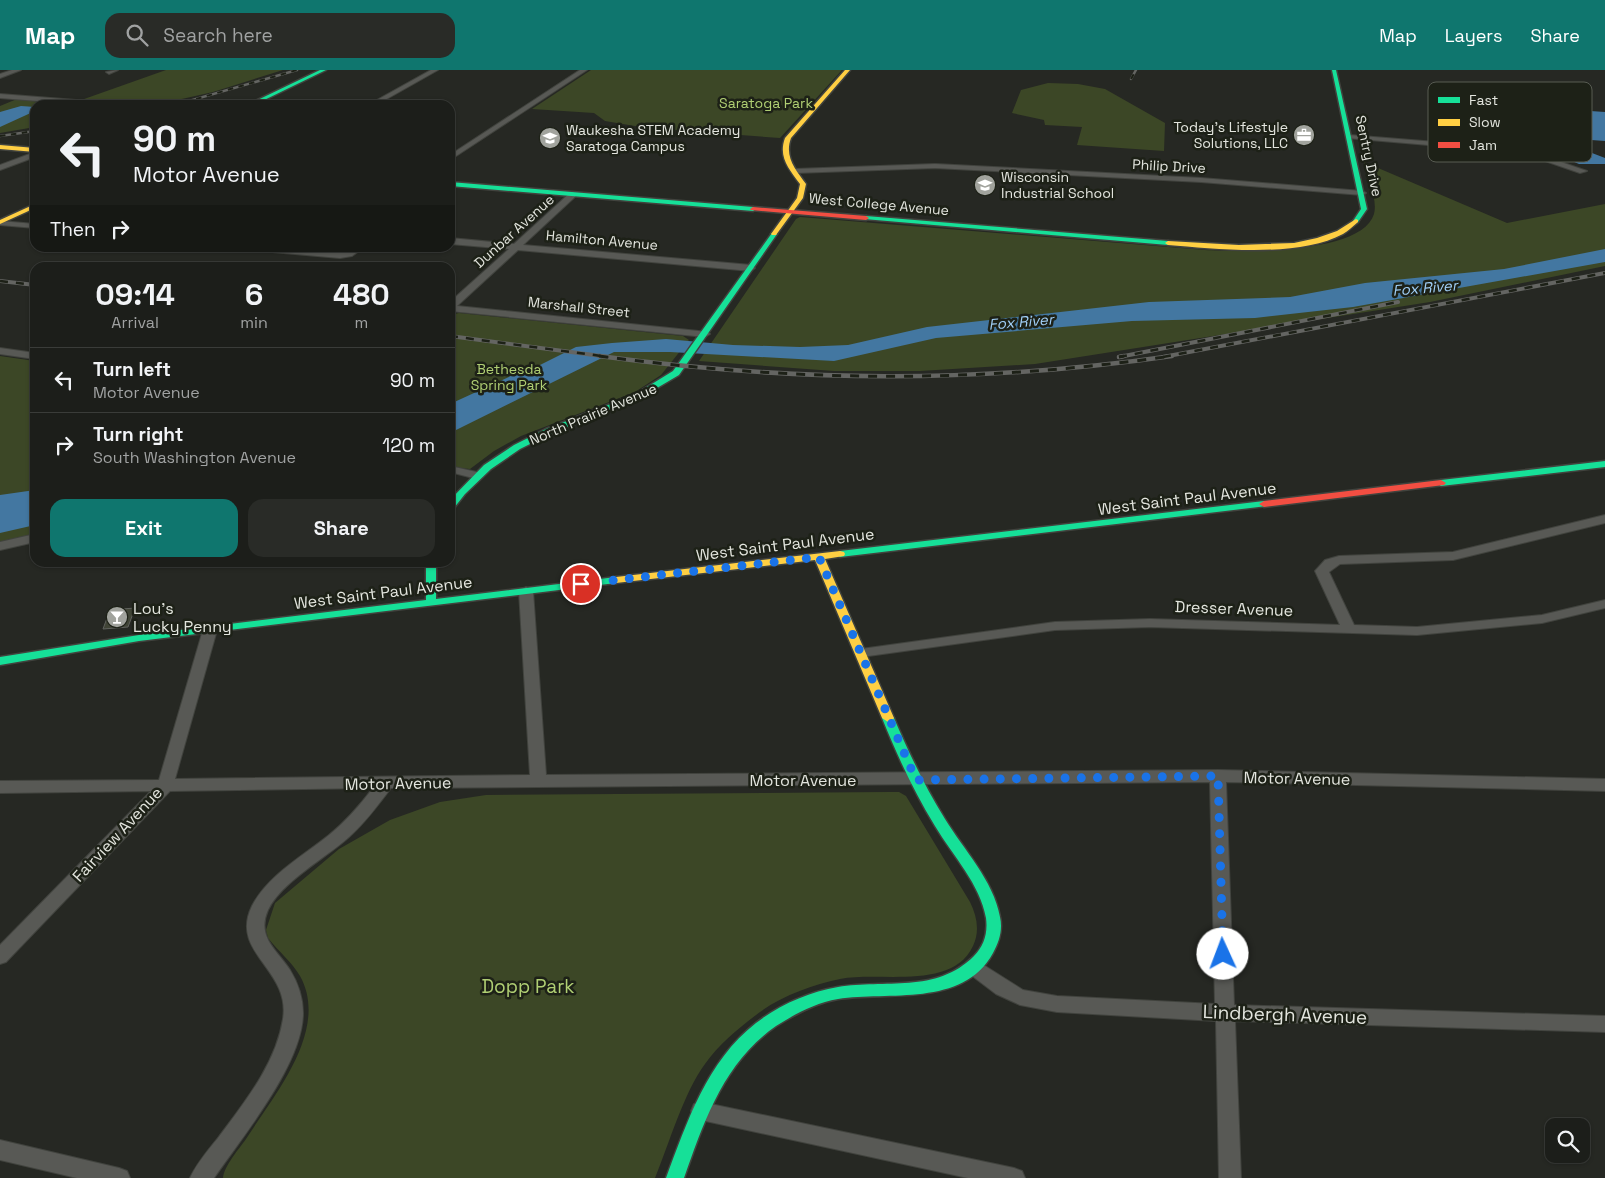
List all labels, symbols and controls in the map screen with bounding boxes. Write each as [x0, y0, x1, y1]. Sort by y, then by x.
search box [105, 13, 455, 58]
text: Map [25, 20, 75, 51]
icon: search [123, 21, 151, 49]
text: Search here [163, 23, 273, 48]
text: Map [1379, 24, 1417, 47]
text: Layers [1445, 24, 1502, 47]
text: Share [1530, 24, 1580, 47]
legend [1428, 82, 1592, 162]
text: Fast [1469, 91, 1498, 109]
park label: Saratoga Park [719, 94, 813, 112]
text: Slow [1469, 113, 1501, 131]
street label: Sentry Drive [1352, 114, 1386, 198]
text: 90 m [133, 117, 216, 161]
place label: Today's Lifestyle Solutions, LLC [1173, 118, 1288, 152]
icon: left [50, 120, 115, 185]
place label: Waukesha STEM Academy Saratoga Campus [566, 121, 740, 155]
office icon: Today's Lifestyle Solutions, LLC [1292, 123, 1316, 147]
school or university icon: Waukesha STEM Academy Saratoga Campus [538, 126, 562, 150]
text: Jam [1469, 136, 1497, 154]
street label: Philip Drive [1132, 155, 1206, 177]
text: Motor Avenue [133, 160, 280, 188]
place label: Wisconsin Industrial School [1001, 168, 1114, 202]
school or university icon: Wisconsin Industrial School [973, 173, 997, 197]
street label: West College Avenue [808, 189, 950, 219]
street label: Dunbar Avenue [470, 190, 558, 272]
icon: right [106, 215, 134, 243]
text: Then [50, 217, 96, 242]
street label: Hamilton Avenue [545, 226, 659, 254]
text: 09:14 [95, 275, 175, 314]
text: 6 [245, 275, 263, 314]
text: 480 [333, 275, 390, 314]
water label: Fox River [1392, 275, 1459, 300]
street label: Marshall Street [527, 293, 631, 321]
water label: Fox River [988, 309, 1055, 334]
text: Arrival [111, 312, 159, 333]
text: min [240, 312, 268, 333]
text: m [354, 312, 368, 333]
text: Turn left [93, 357, 171, 382]
park label: Bethesda Spring Park [471, 360, 548, 394]
icon: left [50, 366, 78, 394]
text: 90 m [390, 368, 435, 393]
street label: North Prairie Avenue [527, 379, 659, 449]
text: Motor Avenue [93, 382, 200, 403]
text: Turn right [93, 422, 183, 447]
icon: right [50, 431, 78, 459]
text: 120 m [382, 433, 435, 458]
text: South Washington Avenue [93, 447, 296, 468]
street label: West Saint Paul Avenue [1097, 477, 1277, 520]
button: Exit [50, 499, 238, 557]
button: Share [248, 499, 435, 557]
street label: West Saint Paul Avenue [695, 523, 875, 566]
pin [560, 563, 602, 605]
icon: arrive [567, 570, 595, 598]
street label: West Saint Paul Avenue [293, 571, 473, 614]
street label: Dresser Avenue [1174, 596, 1294, 621]
place label: Lou's Lucky Penny [133, 598, 232, 637]
bar icon: Lou's Lucky Penny [105, 605, 129, 629]
street label: Motor Avenue [1243, 767, 1351, 790]
street label: Motor Avenue [750, 770, 856, 791]
street label: Motor Avenue [344, 772, 452, 795]
street label: Fairview Avenue [68, 782, 167, 886]
position arrow [1196, 927, 1248, 979]
park label: Dopp Park [481, 974, 575, 999]
street label: Lindbergh Avenue [1202, 999, 1368, 1030]
map controls [1545, 1118, 1590, 1163]
button: search [1545, 1118, 1590, 1163]

